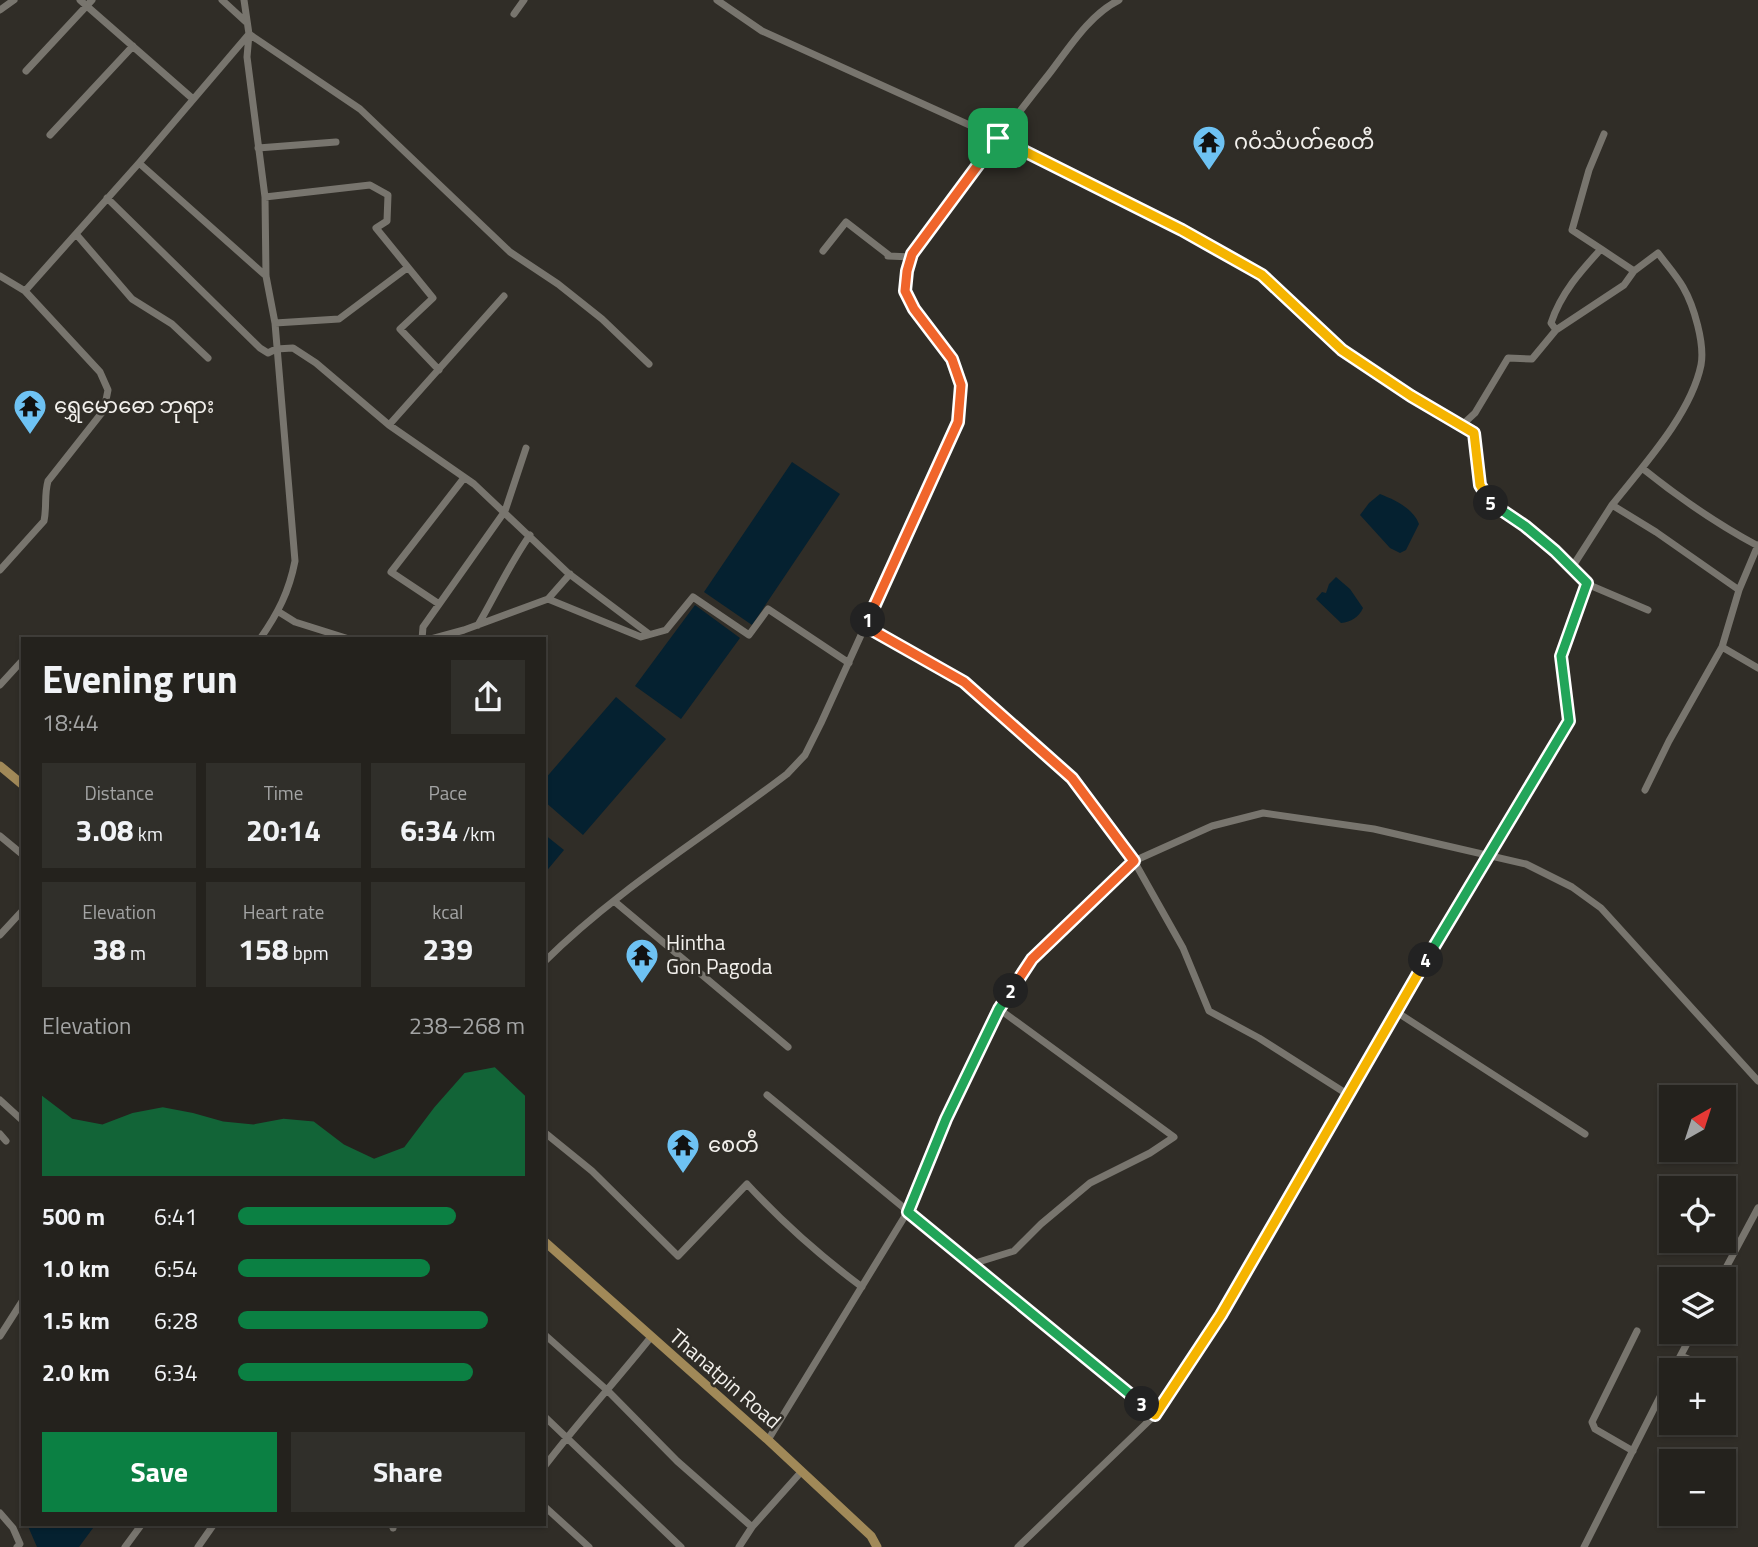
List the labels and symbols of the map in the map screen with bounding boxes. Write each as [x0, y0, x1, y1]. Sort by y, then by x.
pin [968, 108, 1028, 168]
temple icon: ဂဝံသံပတ်စေတီ [1190, 123, 1228, 172]
place label: ဂဝံသံပတ်စေတီ [1234, 125, 1374, 157]
temple icon: ရွှေမောဓော ဘုရား [11, 387, 49, 436]
place label: ရွှေမောဓော ဘုရား [54, 389, 214, 423]
pin: 5 [1474, 486, 1508, 520]
pin: 1 [850, 602, 886, 638]
place label: Hintha Gon Pagoda [666, 926, 773, 982]
temple icon: Hintha Gon Pagoda [623, 936, 661, 985]
pin: 4 [1408, 942, 1444, 978]
pin: 2 [993, 974, 1028, 1009]
north arrow [1659, 1085, 1736, 1162]
temple icon: စေတီ [664, 1126, 702, 1175]
place label: စေတီ [708, 1128, 759, 1160]
street label: Thanatpin Road [663, 1321, 789, 1436]
pin: 3 [1124, 1386, 1160, 1422]

